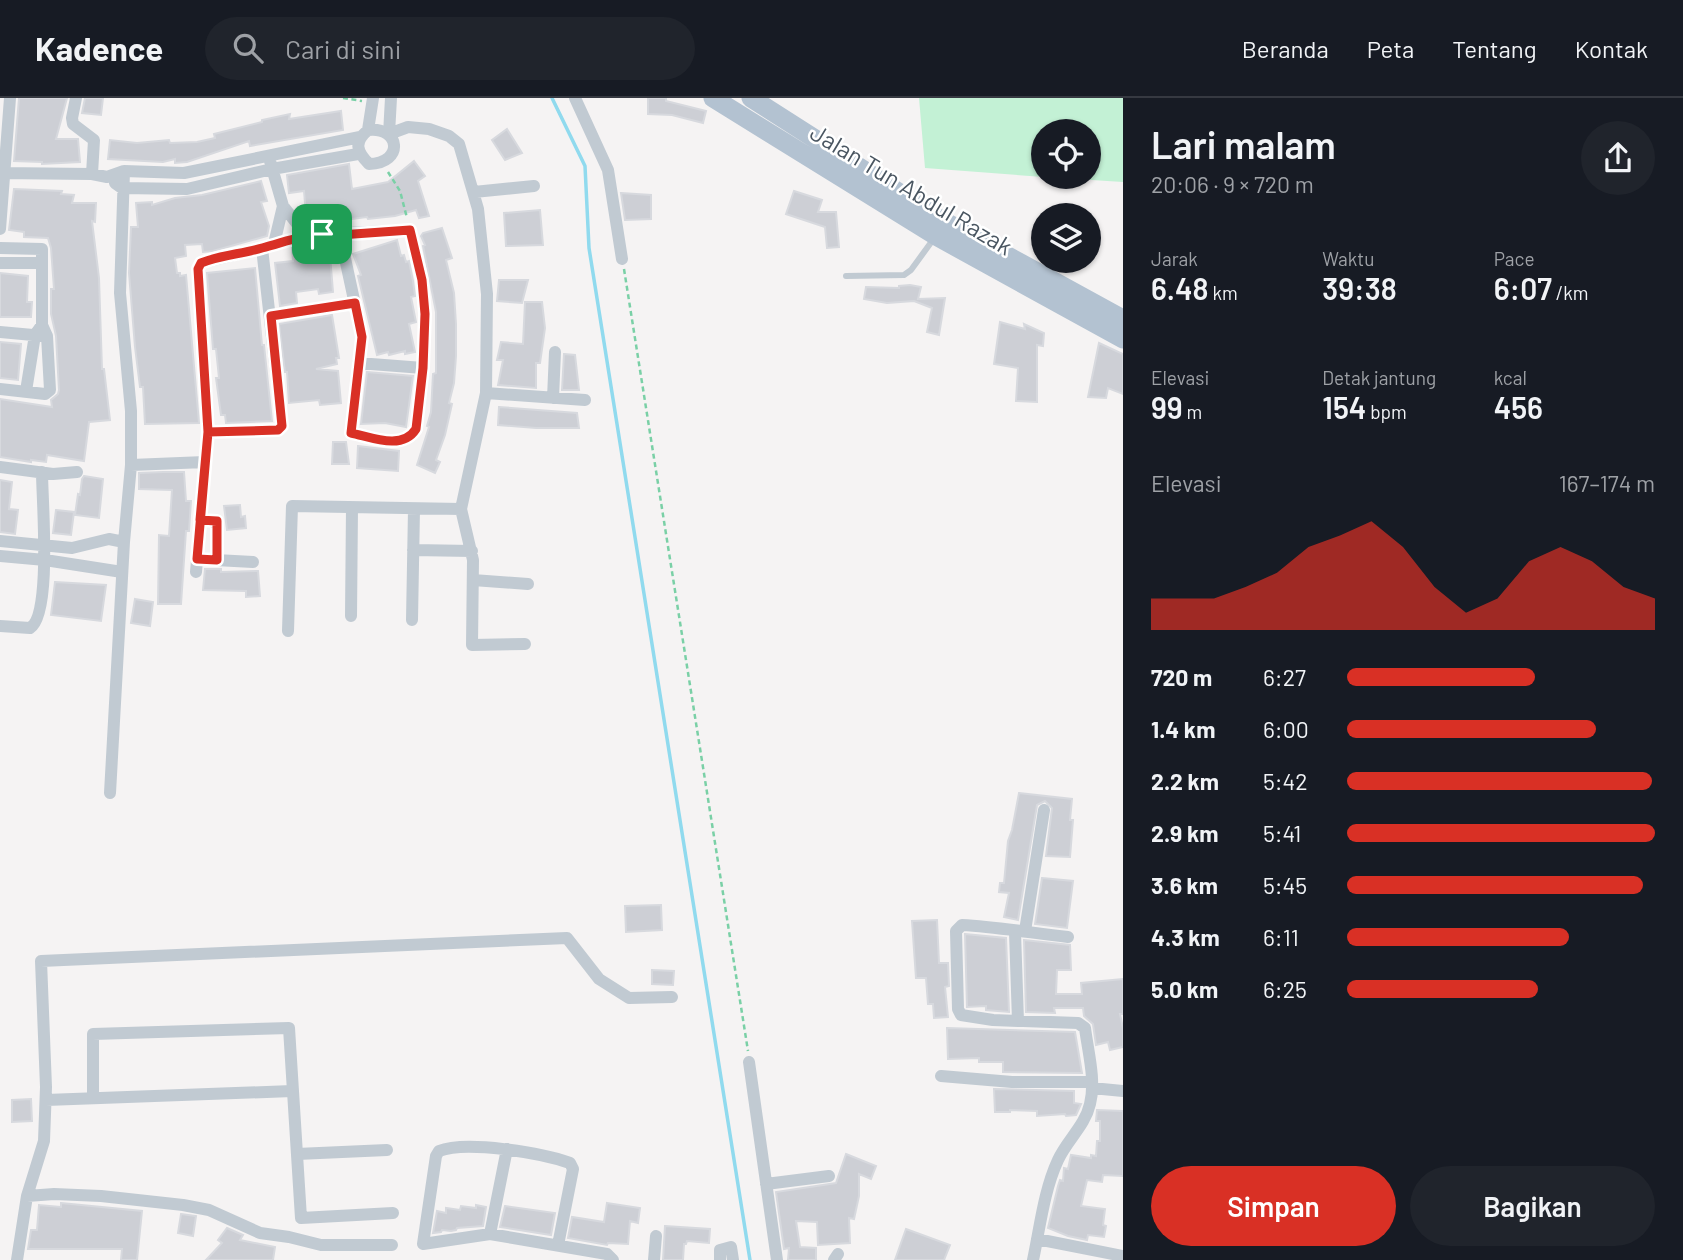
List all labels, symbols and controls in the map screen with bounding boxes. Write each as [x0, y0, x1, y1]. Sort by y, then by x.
search box [205, 17, 695, 80]
text: Kadence [35, 28, 163, 68]
icon: search [229, 29, 267, 67]
text: Cari di sini [285, 33, 401, 64]
text: Beranda [1242, 34, 1329, 63]
text: Peta [1367, 34, 1414, 63]
text: Tentang [1452, 34, 1537, 63]
text: Kontak [1575, 34, 1648, 63]
street label: Jalan Tun Abdul Razak [805, 117, 1018, 261]
map controls [1031, 119, 1101, 273]
button: locate [1031, 119, 1101, 189]
text: Lari malam [1151, 121, 1336, 167]
button: share [1581, 121, 1655, 195]
text: 20:06 · 9 × 720 m [1151, 170, 1314, 198]
button: layers [1031, 203, 1101, 273]
pin [292, 204, 352, 264]
icon: arrive [303, 215, 341, 253]
text: Jarak [1151, 247, 1198, 270]
text: Waktu [1322, 247, 1374, 270]
text: Pace [1494, 247, 1535, 270]
text: 6.48 [1151, 270, 1209, 306]
text: 39:38 [1322, 270, 1397, 306]
text: 6:07 [1494, 270, 1552, 306]
text: km [1209, 281, 1238, 304]
text: /km [1552, 281, 1589, 304]
text: Elevasi [1151, 366, 1209, 389]
text: Detak jantung [1322, 366, 1436, 389]
text: kcal [1494, 366, 1527, 389]
text: 99 [1151, 389, 1183, 425]
text: 154 [1322, 389, 1366, 425]
text: 456 [1494, 389, 1543, 425]
text: m [1183, 400, 1202, 423]
text: bpm [1366, 400, 1407, 423]
text: Elevasi [1151, 469, 1222, 497]
text: 167–174 m [1559, 469, 1655, 497]
text: 720 m [1151, 663, 1212, 691]
text: 6:27 [1263, 663, 1306, 691]
text: 1.4 km [1151, 715, 1215, 743]
text: 6:00 [1263, 715, 1309, 743]
text: 2.2 km [1151, 767, 1219, 795]
text: 5:42 [1263, 767, 1308, 795]
text: 2.9 km [1151, 819, 1218, 847]
text: 5:41 [1263, 819, 1301, 847]
text: 3.6 km [1151, 871, 1218, 899]
text: 5:45 [1263, 871, 1307, 899]
text: 4.3 km [1151, 923, 1220, 951]
text: 6:11 [1263, 923, 1299, 951]
text: 5.0 km [1151, 975, 1218, 1003]
text: 6:25 [1263, 975, 1307, 1003]
button: Simpan [1151, 1166, 1396, 1246]
button: Bagikan [1410, 1166, 1655, 1246]

